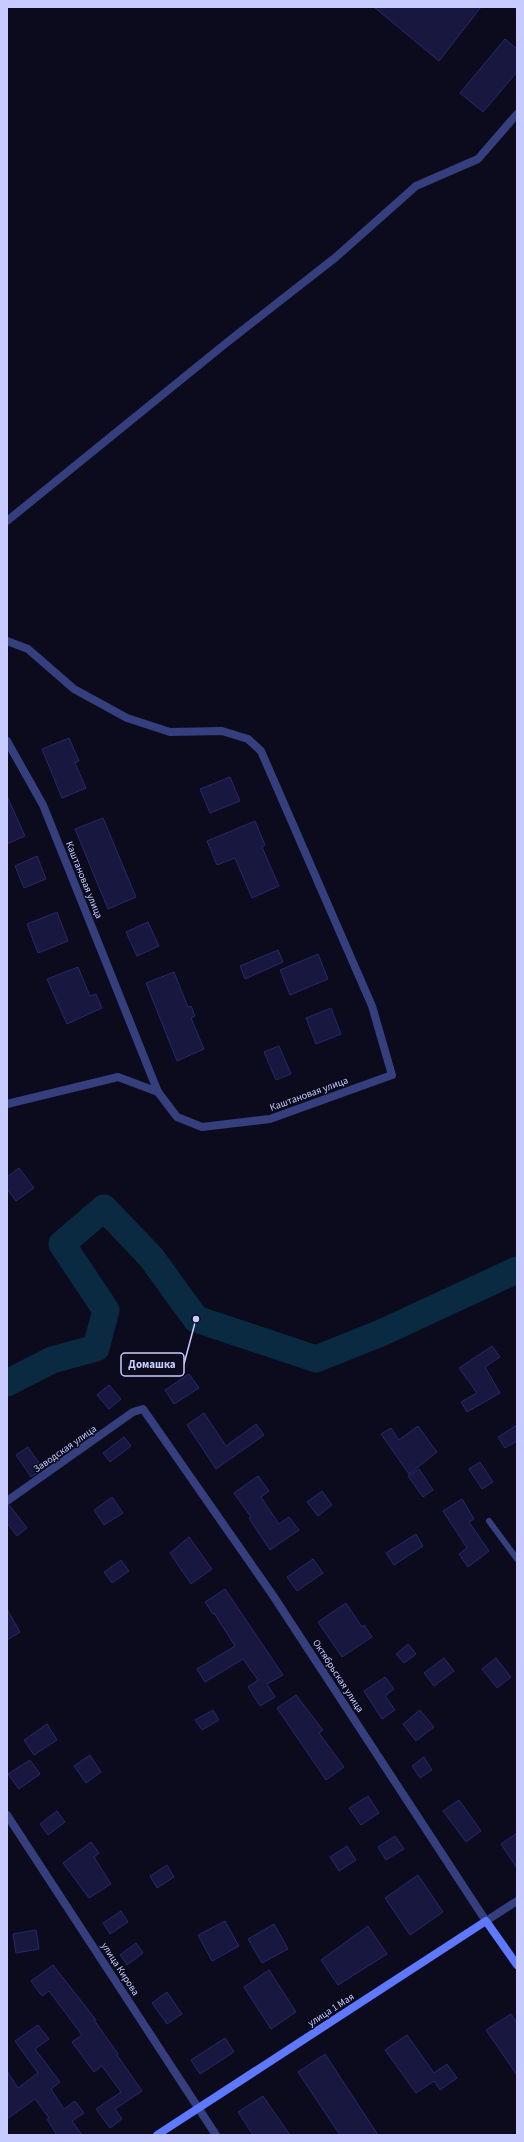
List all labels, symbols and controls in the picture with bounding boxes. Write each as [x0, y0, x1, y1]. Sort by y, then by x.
street label: Каштановая улица [62, 839, 106, 921]
street label: Каштановая улица [268, 1073, 350, 1115]
callout: Домашка [121, 1353, 184, 1376]
text: Домашка [128, 1357, 176, 1372]
street label: Заводская улица [31, 1422, 99, 1476]
street label: Октябрьская улица [309, 1637, 367, 1715]
street label: улица Кирова [98, 1940, 142, 1998]
street label: улица 1 Мая [305, 1990, 357, 2030]

